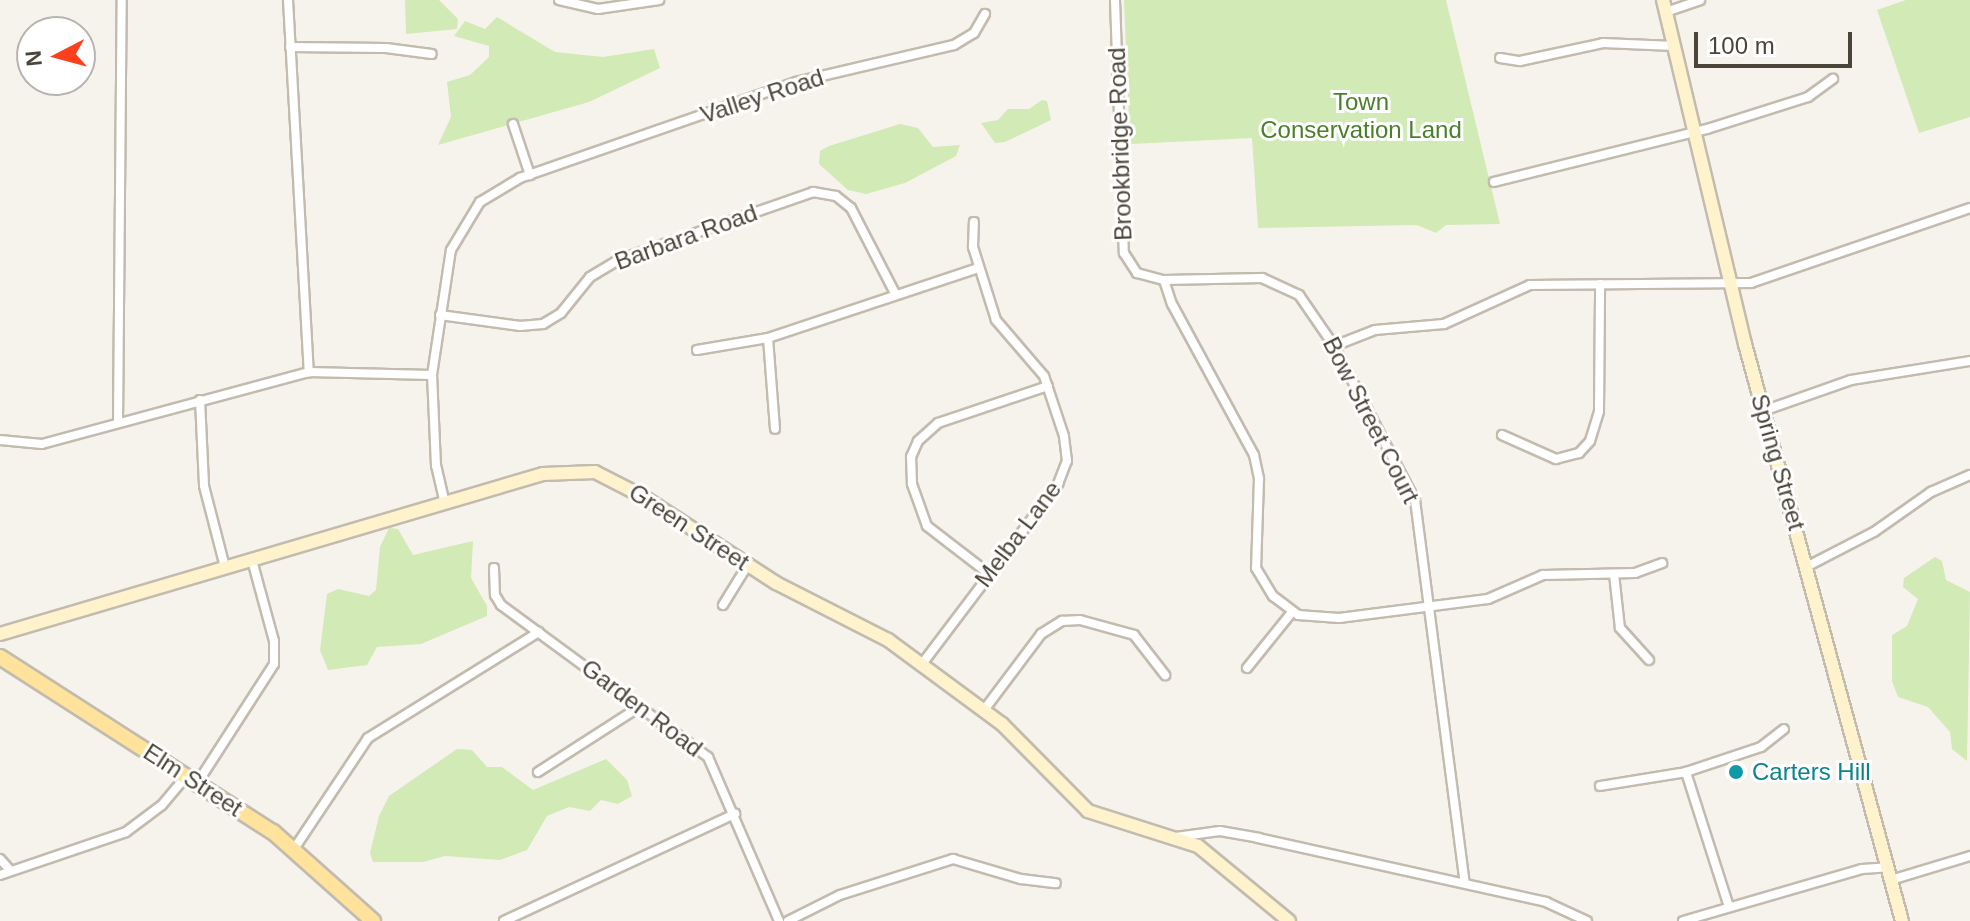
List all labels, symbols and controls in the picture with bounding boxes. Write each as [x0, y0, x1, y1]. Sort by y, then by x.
north arrow [16, 16, 96, 96]
scale bar [1698, 16, 1856, 66]
text: 100 m [1708, 32, 1775, 59]
street label: Brookbridge Road [1102, 47, 1138, 241]
text: N [20, 49, 47, 68]
street label: Valley Road [697, 63, 827, 129]
park label: Town Conservation Land [1260, 88, 1462, 144]
street label: Barbara Road [611, 198, 761, 276]
street label: Bow Street Court [1317, 332, 1425, 508]
street label: Spring Street [1745, 391, 1811, 533]
street label: Melba Lane [969, 475, 1067, 593]
street label: Green Street [624, 478, 754, 576]
street label: Garden Road [576, 653, 708, 763]
street label: Elm Street [138, 737, 248, 823]
place label: Carters Hill [1752, 758, 1871, 786]
marker: Carters Hill [1727, 763, 1745, 781]

